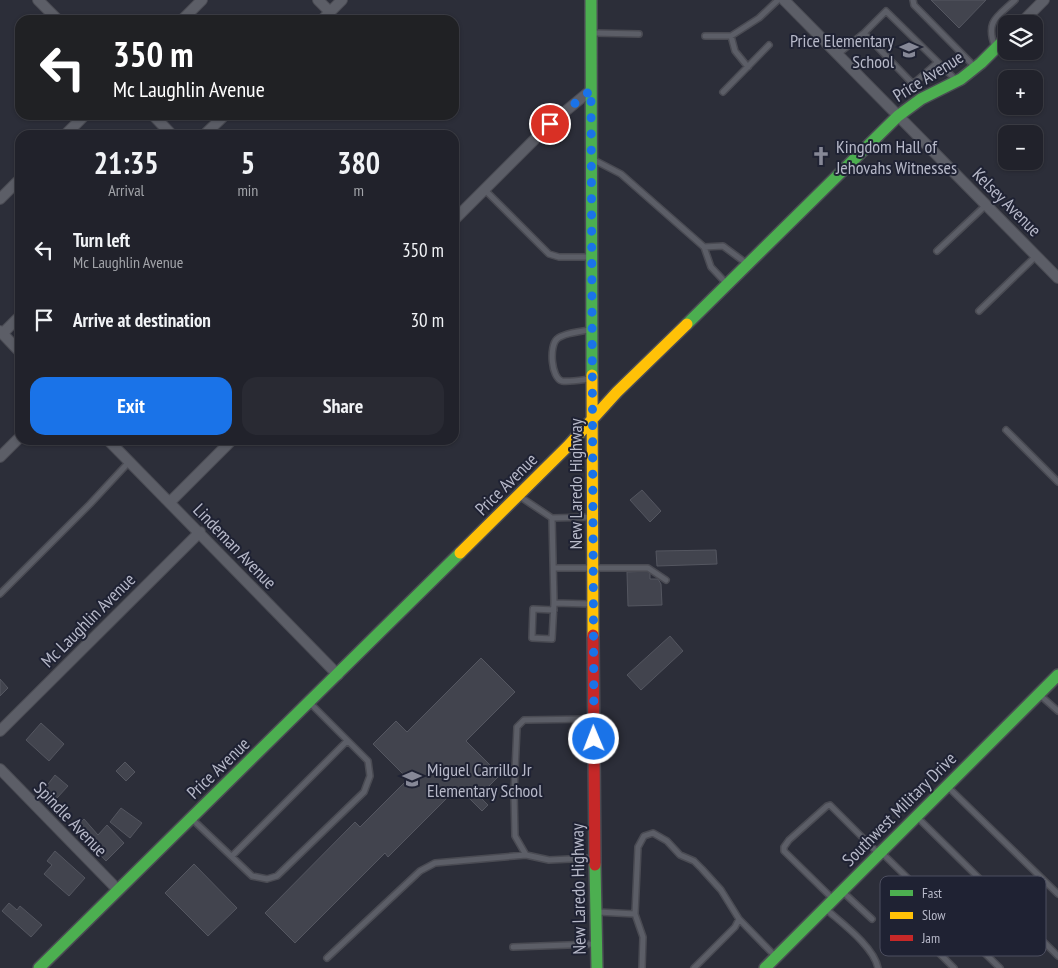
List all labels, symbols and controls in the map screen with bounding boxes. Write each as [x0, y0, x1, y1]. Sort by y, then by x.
map controls [998, 15, 1043, 170]
button: layers [998, 15, 1043, 60]
place label: Price Elementary School [790, 29, 895, 73]
text: 350 m [113, 31, 194, 77]
icon: left [30, 35, 95, 100]
school or university icon: Price Elementary School [898, 39, 920, 61]
street label: Price Avenue [888, 45, 968, 107]
button: + [998, 70, 1043, 115]
text: Mc Laughlin Avenue [113, 75, 265, 103]
pin [529, 103, 571, 145]
icon: arrive [536, 110, 564, 138]
button: − [998, 125, 1043, 170]
place label: Kingdom Hall of Jehovahs Witnesses [835, 135, 957, 179]
text: 21:35 [94, 143, 159, 182]
text: 5 [241, 143, 255, 182]
text: 380 [337, 143, 380, 182]
church icon: Kingdom Hall of Jehovahs Witnesses [810, 145, 832, 167]
street label: Kelsey Avenue [968, 163, 1046, 241]
text: Arrival [108, 180, 144, 200]
text: min [237, 180, 258, 200]
text: m [353, 180, 364, 200]
text: Turn left [73, 228, 130, 252]
icon: left [30, 236, 58, 264]
text: 350 m [402, 238, 444, 262]
text: Mc Laughlin Avenue [73, 252, 183, 272]
icon: arrive [30, 306, 58, 334]
text: Arrive at destination [73, 308, 211, 332]
text: 30 m [411, 308, 444, 332]
button: Exit [30, 377, 232, 435]
button: Share [242, 377, 444, 435]
street label: New Laredo Highway [564, 418, 587, 550]
street label: Price Avenue [470, 448, 542, 520]
street label: Lindeman Avenue [188, 498, 282, 594]
street label: Mc Laughlin Avenue [36, 568, 140, 672]
position arrow [567, 712, 619, 764]
street label: Price Avenue [182, 732, 254, 804]
street label: Southwest Military Drive [837, 747, 961, 871]
place label: Miguel Carrillo Jr Elementary School [427, 758, 543, 802]
school or university icon: Miguel Carrillo Jr Elementary School [401, 768, 423, 790]
street label: Spindle Avenue [30, 777, 112, 861]
street label: New Laredo Highway [565, 823, 591, 955]
legend [880, 876, 1046, 956]
text: Fast [922, 884, 942, 902]
text: Slow [922, 906, 946, 924]
text: Jam [921, 929, 940, 947]

